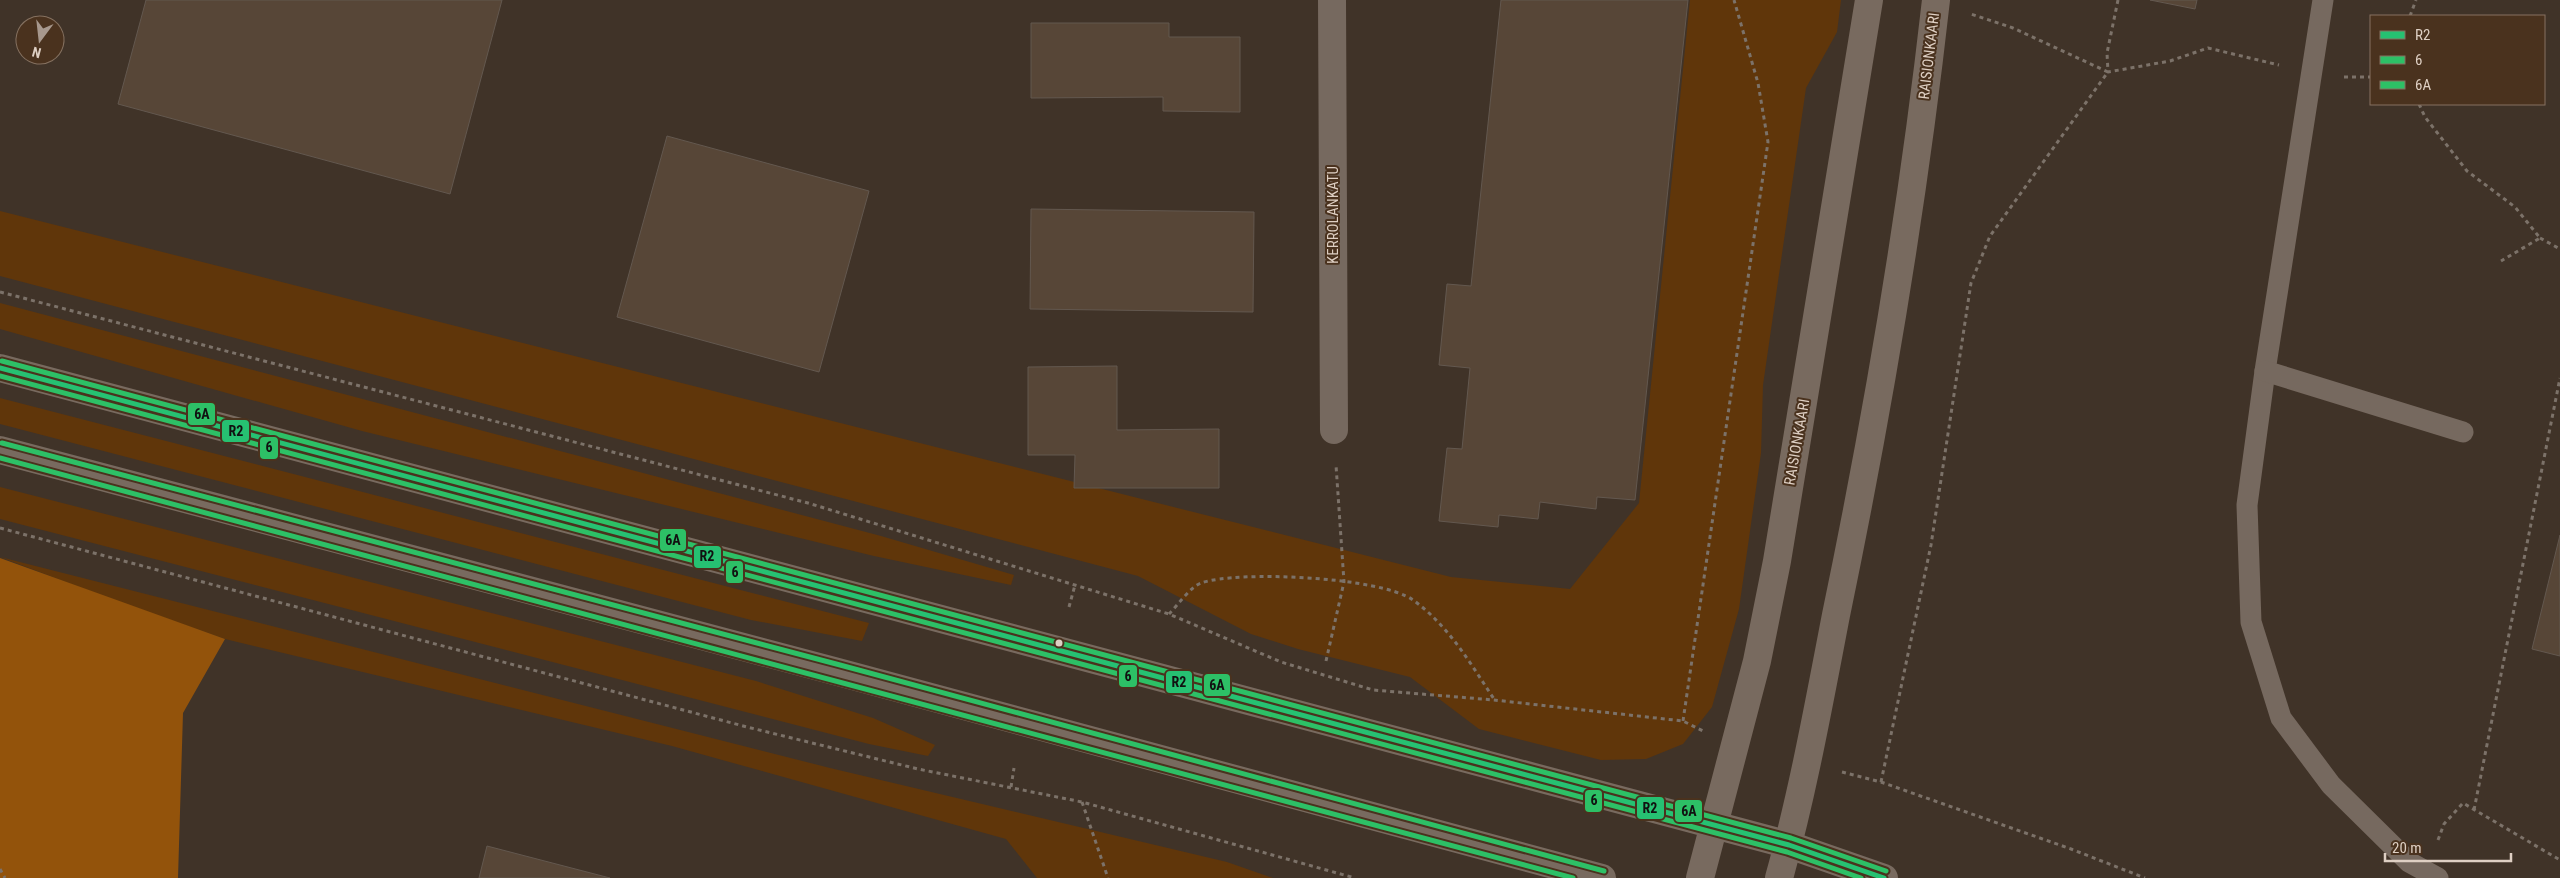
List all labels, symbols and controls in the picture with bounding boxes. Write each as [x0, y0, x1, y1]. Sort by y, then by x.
street label: RAISIONKAARI [1915, 12, 1943, 100]
north arrow [15, 15, 65, 65]
legend [2370, 15, 2545, 105]
text: R2 [2415, 26, 2430, 44]
text: N [30, 44, 43, 61]
text: 6 [2415, 51, 2422, 69]
text: 6A [2415, 76, 2431, 94]
street label: KERROLANKATU [1324, 166, 1342, 264]
street label: RAISIONKAARI [1781, 397, 1813, 487]
line badge: 6A [187, 402, 216, 426]
text: 6A [194, 406, 210, 422]
line badge: R2 [221, 419, 250, 443]
text: R2 [229, 423, 243, 439]
line badge: 6 [259, 436, 279, 460]
text: 6 [265, 439, 273, 455]
line badge: 6A [659, 528, 687, 552]
text: 6A [665, 532, 681, 548]
line badge: R2 [693, 545, 722, 569]
text: R2 [700, 548, 714, 564]
line badge: 6 [725, 560, 744, 584]
text: 6 [731, 564, 739, 580]
unlabelled marker [1054, 638, 1064, 648]
line badge: 6 [1118, 664, 1138, 688]
text: 6 [1124, 668, 1132, 684]
line badge: R2 [1165, 670, 1193, 694]
line badge: 6A [1203, 673, 1231, 697]
text: R2 [1172, 674, 1186, 690]
text: 6A [1209, 677, 1225, 693]
line badge: 6 [1584, 789, 1603, 813]
text: 6 [1590, 792, 1598, 808]
line badge: R2 [1636, 796, 1665, 820]
line badge: 6A [1674, 799, 1703, 823]
text: R2 [1643, 800, 1657, 816]
text: 6A [1681, 803, 1697, 819]
scale bar [2385, 830, 2511, 862]
text: 20 m [2392, 839, 2422, 857]

